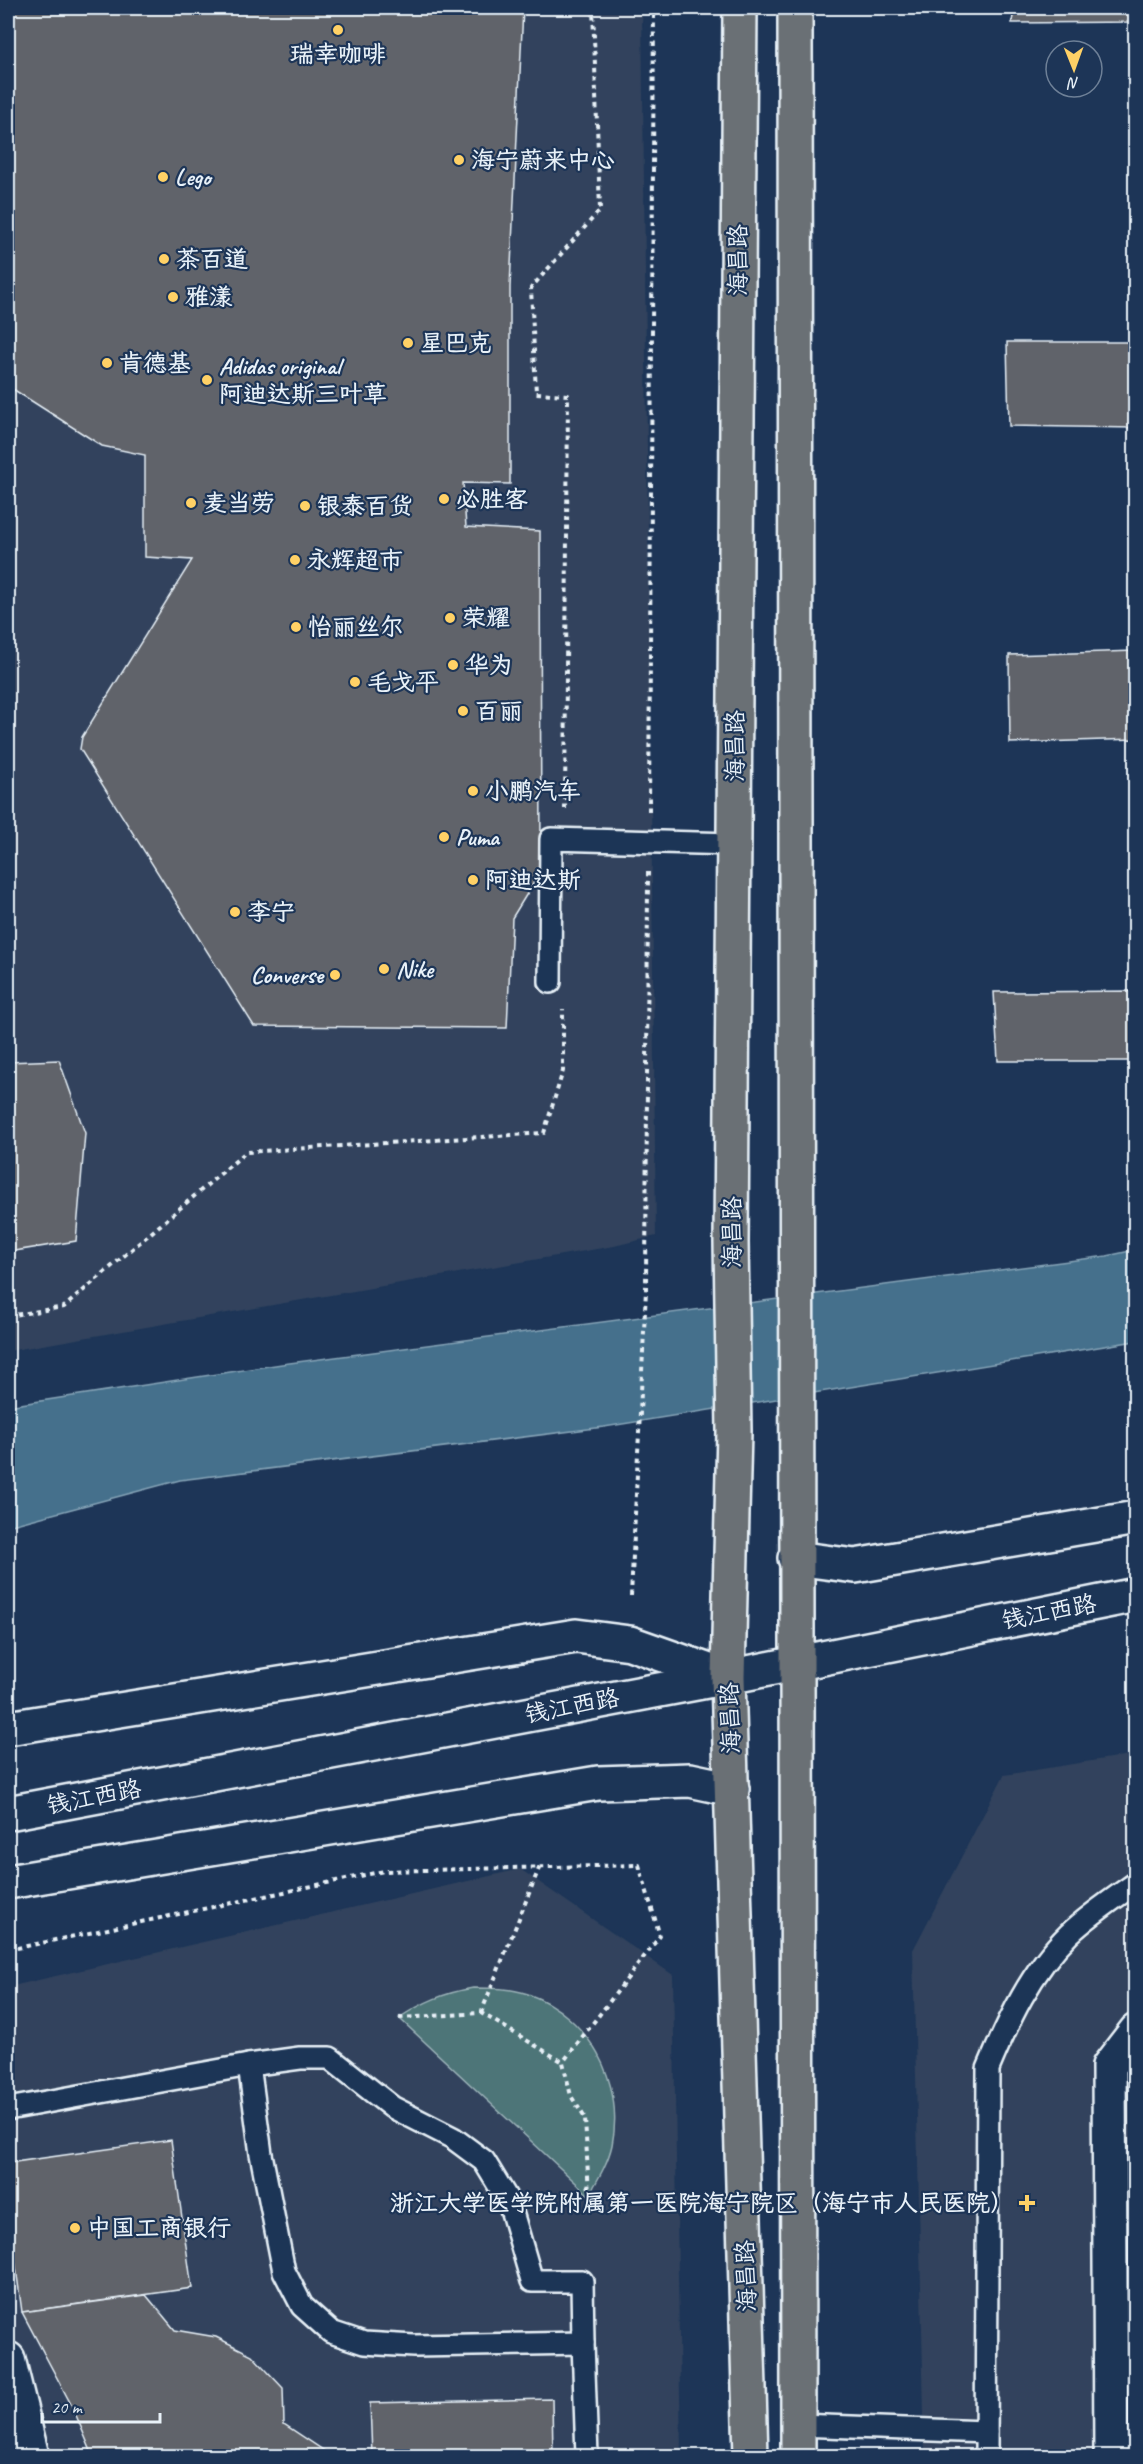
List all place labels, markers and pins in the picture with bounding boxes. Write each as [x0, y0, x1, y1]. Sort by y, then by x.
marker: 瑞幸咖啡 [331, 23, 345, 37]
place label: 瑞幸咖啡 [290, 39, 386, 69]
place label: 海宁蔚来中心 [471, 145, 615, 175]
marker: 海宁蔚来中心 [452, 153, 466, 167]
place label: Lego [175, 162, 213, 192]
marker: Lego [156, 170, 170, 184]
place label: 茶百道 [176, 244, 248, 274]
marker: 茶百道 [157, 252, 171, 266]
place label: 雅漾 [185, 282, 233, 312]
marker: 雅漾 [166, 290, 180, 304]
place label: 星巴克 [420, 328, 492, 358]
marker: 星巴克 [401, 336, 415, 350]
place label: 肯德基 [119, 348, 191, 378]
place label: Adidas original 阿迪达斯三叶草 [219, 351, 387, 409]
marker: 肯德基 [100, 356, 114, 370]
marker: Adidas original 阿迪达斯三叶草 [200, 373, 214, 387]
place label: 必胜客 [456, 484, 528, 514]
place label: 麦当劳 [203, 488, 275, 518]
place label: 银泰百货 [317, 491, 413, 521]
marker: 必胜客 [437, 492, 451, 506]
marker: 麦当劳 [184, 496, 198, 510]
marker: 银泰百货 [298, 499, 312, 513]
place label: 永辉超市 [307, 545, 403, 575]
marker: 永辉超市 [288, 553, 302, 567]
place label: 荣耀 [462, 603, 510, 633]
marker: 荣耀 [443, 611, 457, 625]
place label: 怡丽丝尔 [308, 612, 404, 642]
marker: 怡丽丝尔 [289, 620, 303, 634]
place label: 华为 [465, 650, 513, 680]
marker: 华为 [446, 658, 460, 672]
place label: 毛戈平 [367, 667, 439, 697]
marker: 毛戈平 [348, 675, 362, 689]
place label: 百丽 [475, 696, 523, 726]
marker: 百丽 [456, 704, 470, 718]
place label: 小鹏汽车 [485, 776, 581, 806]
marker: 小鹏汽车 [466, 784, 480, 798]
place label: Puma [456, 822, 501, 852]
marker: Puma [437, 830, 451, 844]
place label: 阿迪达斯 [485, 865, 581, 895]
marker: 阿迪达斯 [466, 873, 480, 887]
place label: 李宁 [247, 897, 295, 927]
marker: 李宁 [228, 905, 242, 919]
place label: Nike [396, 954, 435, 984]
place label: Converse [251, 960, 325, 990]
marker: Nike [377, 962, 391, 976]
marker: Converse [328, 968, 342, 982]
place label: 浙江大学医学院附属第一医院海宁院区（海宁市人民医院） [390, 2188, 1014, 2218]
marker: 浙江大学医学院附属第一医院海宁院区（海宁市人民医院） [1018, 2194, 1036, 2212]
place label: 中国工商银行 [87, 2213, 231, 2243]
marker: 中国工商银行 [68, 2221, 82, 2235]

